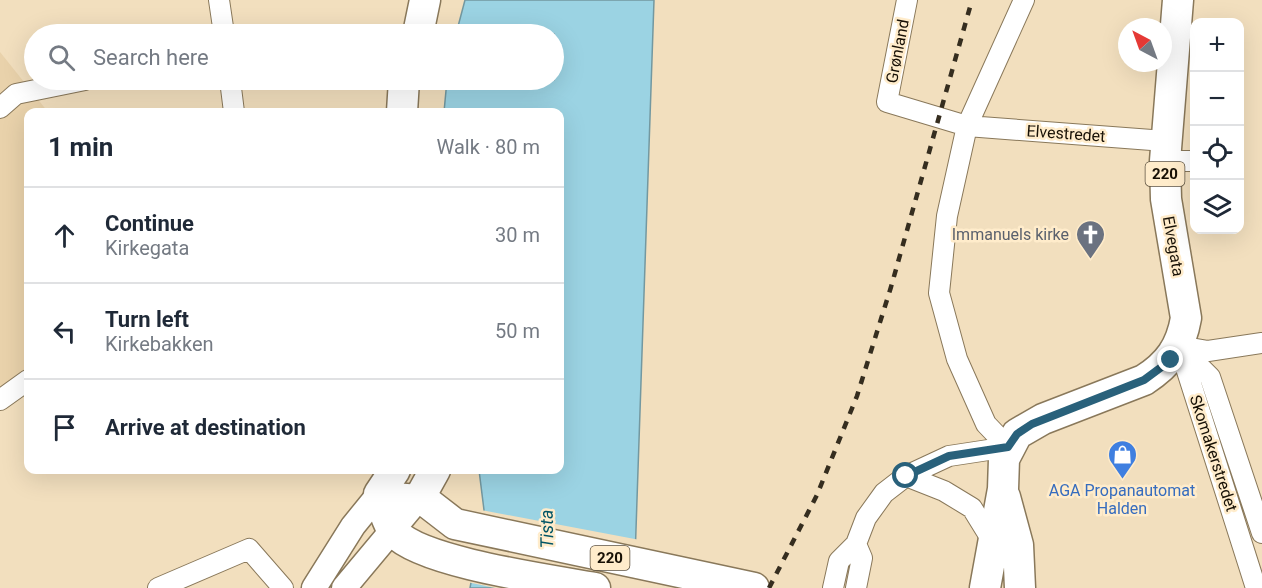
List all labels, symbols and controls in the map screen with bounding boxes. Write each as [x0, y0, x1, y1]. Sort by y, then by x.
street label: Grønland [882, 18, 913, 85]
north arrow [1118, 18, 1172, 72]
map controls [1190, 18, 1244, 234]
button: + [1190, 18, 1244, 72]
search box [24, 24, 564, 90]
icon: search [45, 41, 78, 74]
text: Search here [93, 45, 209, 70]
button: − [1190, 72, 1244, 126]
street label: Elvestredet [1026, 121, 1106, 146]
button: locate [1190, 126, 1244, 180]
text: 1 min [48, 132, 113, 162]
text: Walk · 80 m [437, 135, 540, 159]
road number: 220 [1146, 162, 1184, 186]
button: layers [1190, 180, 1244, 234]
text: Continue [105, 211, 194, 236]
street label: Elvegata [1159, 215, 1188, 278]
church icon: Immanuels kirke [1074, 218, 1106, 260]
icon: ahead [48, 219, 81, 252]
text: 30 m [495, 223, 540, 247]
place label: Immanuels kirke [952, 225, 1069, 244]
text: Kirkegata [105, 236, 189, 260]
text: Turn left [105, 307, 189, 332]
icon: left [48, 315, 81, 348]
text: 50 m [495, 319, 540, 343]
text: Kirkebakken [105, 332, 214, 356]
route end [1157, 346, 1183, 372]
street label: Skomakerstredet [1186, 393, 1241, 514]
icon: arrive [48, 411, 81, 444]
text: Arrive at destination [105, 415, 306, 440]
shop icon: AGA Propanautomat Halden [1106, 438, 1138, 480]
route start [892, 462, 918, 488]
place label: AGA Propanautomat Halden [1049, 481, 1195, 518]
water label: Tista [536, 509, 557, 549]
road number: 220 [590, 546, 630, 570]

